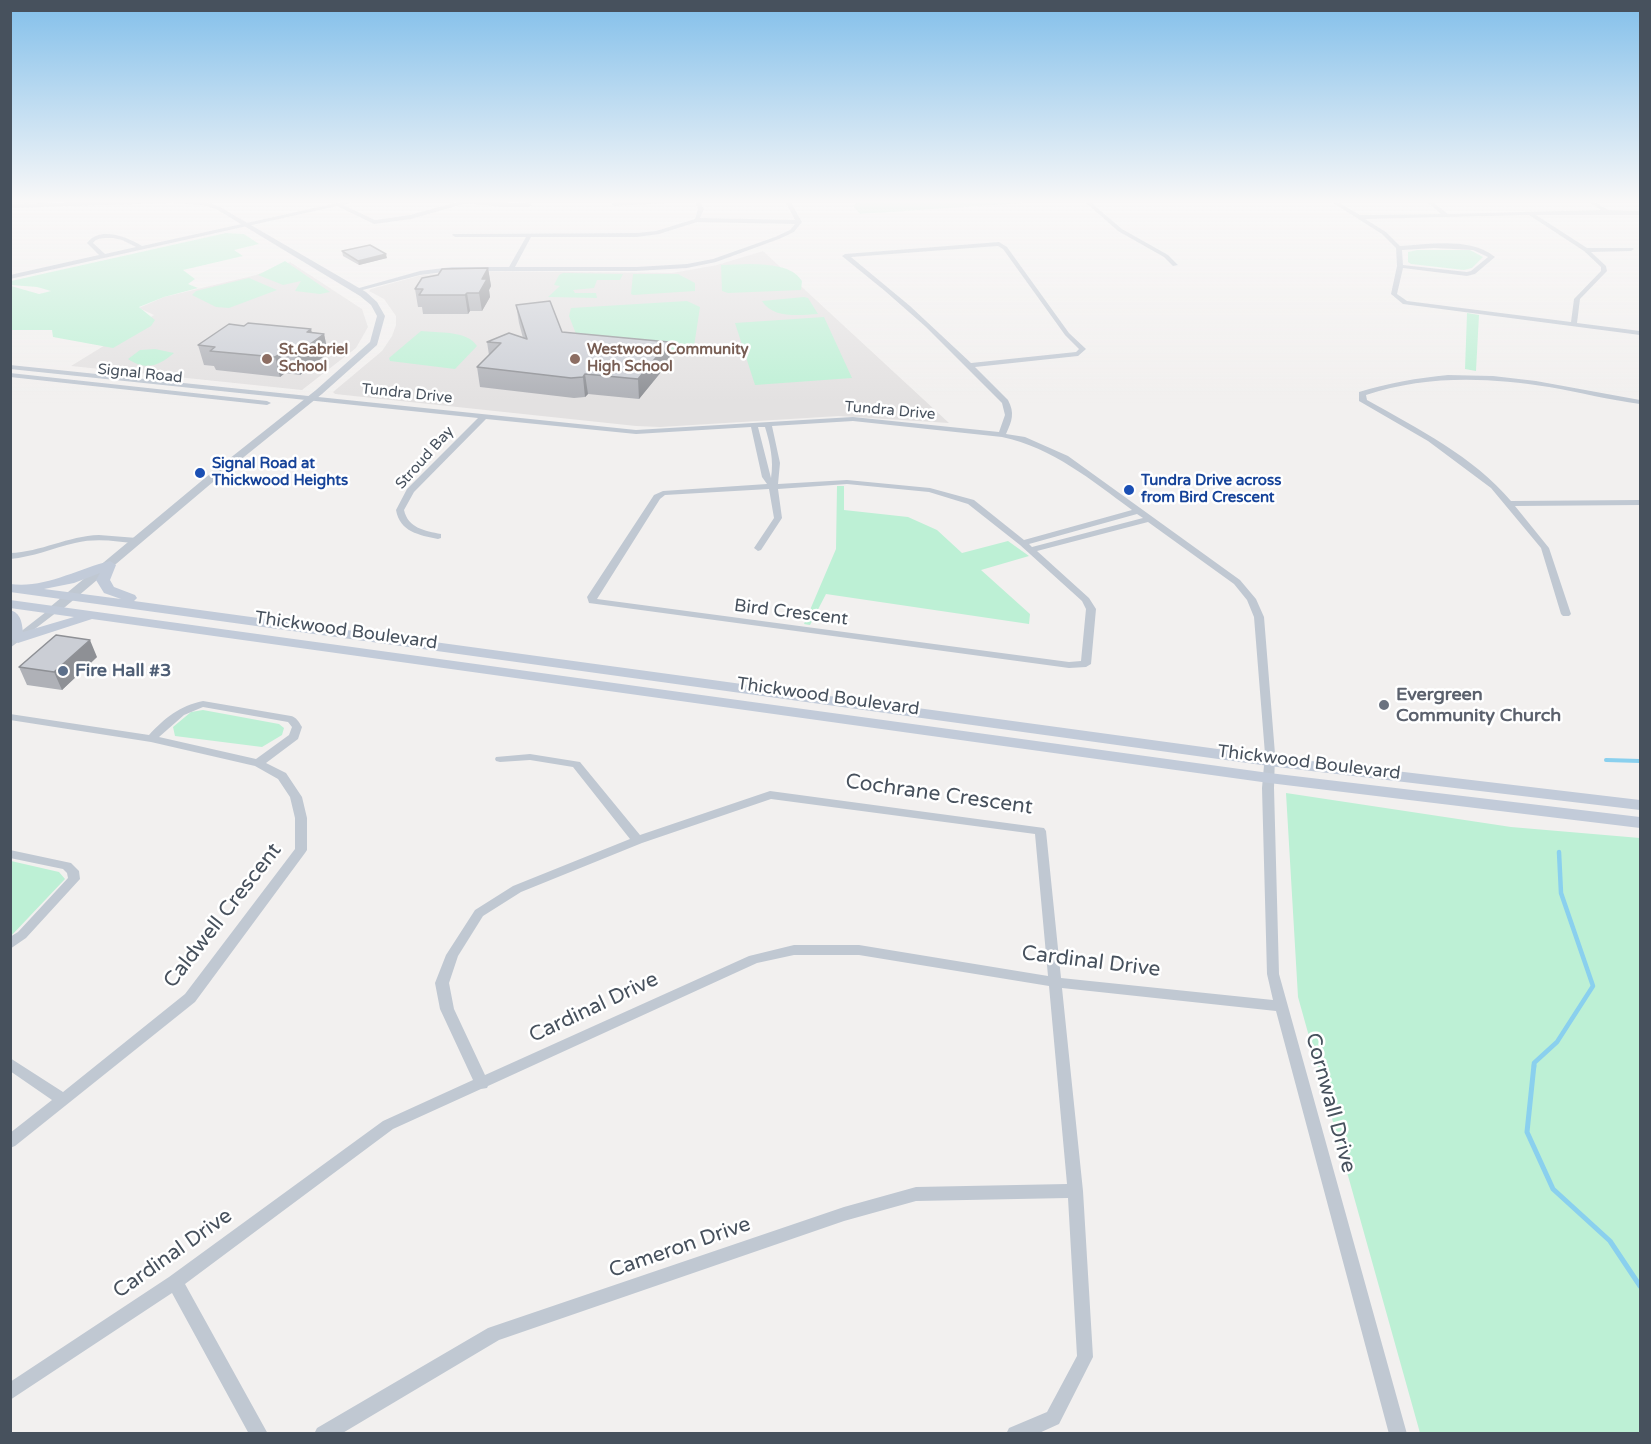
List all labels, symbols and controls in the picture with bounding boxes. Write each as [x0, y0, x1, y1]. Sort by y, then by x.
place label: St.Gabriel School [279, 341, 348, 376]
place label: Westwood Community High School [587, 341, 749, 376]
marker: St.Gabriel School [260, 352, 274, 366]
marker: Westwood Community High School [568, 352, 582, 366]
street label: Signal Road [97, 361, 183, 387]
street label: Tundra Drive [361, 380, 453, 408]
street label: Tundra Drive [844, 398, 936, 424]
street label: Stroud Bay [392, 423, 458, 493]
place label: Signal Road at Thickwood Heights [212, 455, 348, 490]
marker: Signal Road at Thickwood Heights [193, 466, 207, 480]
place label: Tundra Drive across from Bird Crescent [1141, 472, 1281, 507]
marker: Tundra Drive across from Bird Crescent [1122, 483, 1136, 497]
street label: Bird Crescent [733, 595, 849, 631]
street label: Thickwood Boulevard [253, 607, 439, 655]
place label: Fire Hall #3 [75, 660, 171, 682]
marker: Fire Hall #3 [56, 664, 70, 678]
street label: Thickwood Boulevard [735, 673, 921, 721]
place label: Evergreen Community Church [1396, 684, 1561, 726]
marker: Evergreen Community Church [1377, 698, 1391, 712]
street label: Thickwood Boulevard [1216, 741, 1402, 785]
street label: Cochrane Crescent [844, 769, 1034, 821]
street label: Caldwell Crescent [159, 839, 287, 993]
street label: Cardinal Drive [1020, 941, 1162, 983]
street label: Cardinal Drive [525, 967, 663, 1049]
street label: Cornwall Drive [1299, 1030, 1361, 1176]
street label: Cardinal Drive [109, 1204, 237, 1304]
street label: Cameron Drive [606, 1212, 754, 1284]

